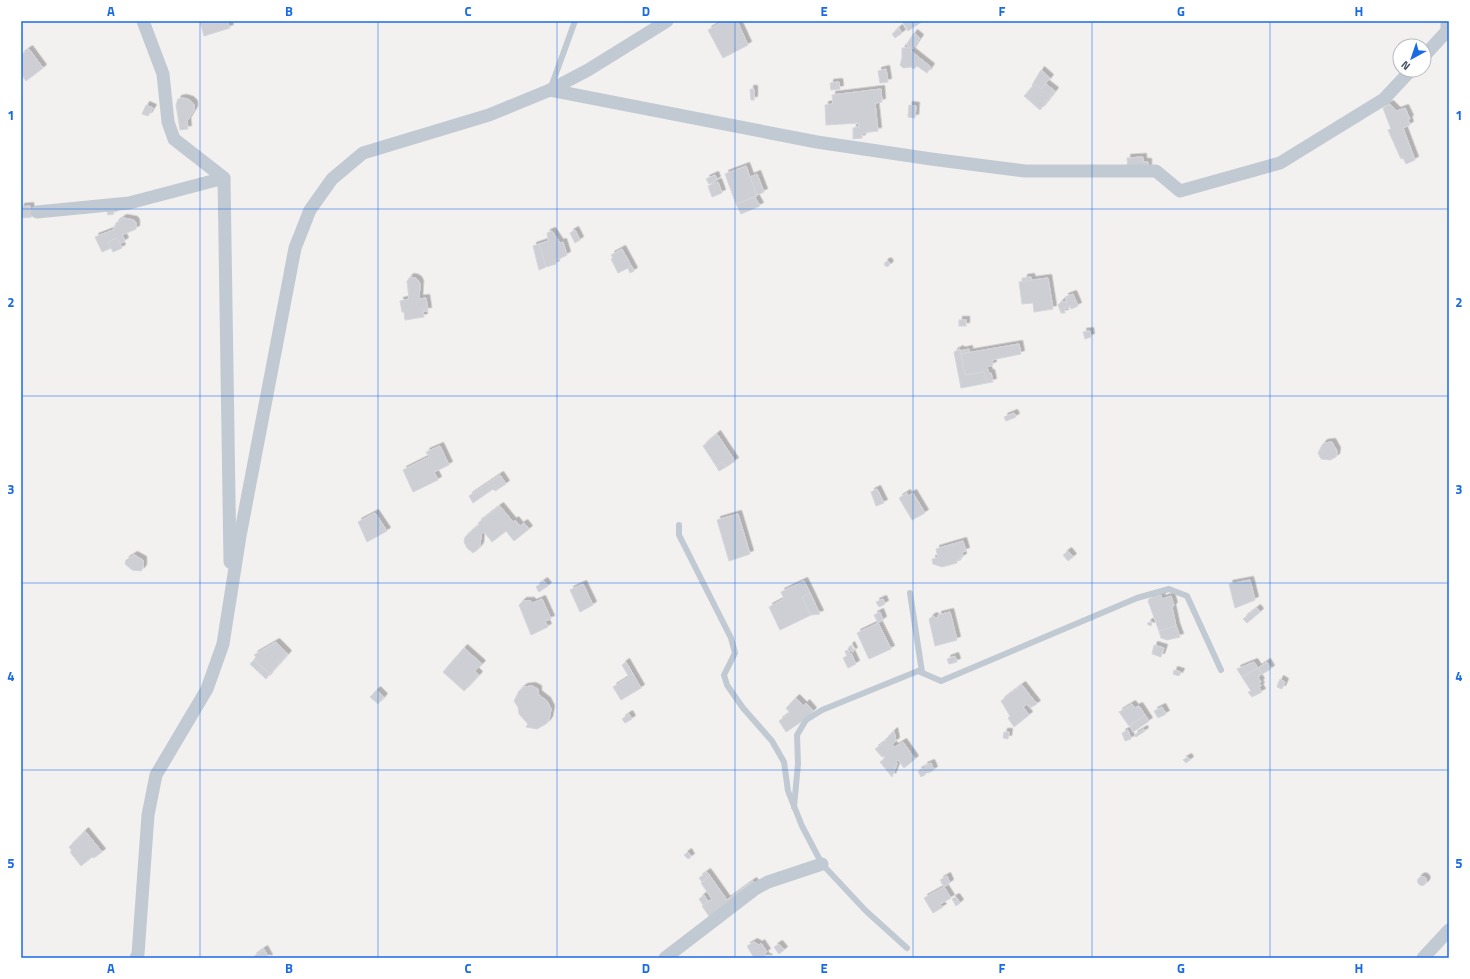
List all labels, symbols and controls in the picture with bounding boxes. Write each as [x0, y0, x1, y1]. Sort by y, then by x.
text: A [107, 1, 115, 21]
text: B [285, 1, 293, 21]
text: C [464, 1, 472, 21]
text: D [642, 1, 650, 21]
text: E [820, 1, 828, 21]
text: F [999, 1, 1006, 21]
text: G [1177, 1, 1185, 21]
text: H [1355, 1, 1363, 21]
north arrow [1392, 38, 1432, 78]
text: N [1398, 57, 1414, 74]
text: 1 [7, 105, 15, 125]
text: 1 [1455, 105, 1463, 125]
text: 2 [7, 292, 15, 312]
text: 2 [1455, 292, 1463, 312]
text: 3 [7, 479, 15, 499]
text: 3 [1455, 479, 1463, 499]
text: 4 [7, 666, 15, 686]
text: 4 [1455, 666, 1463, 686]
text: 5 [7, 853, 15, 873]
text: 5 [1455, 853, 1463, 873]
text: A [107, 958, 115, 978]
text: B [285, 958, 293, 978]
text: C [464, 958, 472, 978]
text: D [642, 958, 650, 978]
text: E [820, 958, 828, 978]
text: F [999, 958, 1006, 978]
text: G [1177, 958, 1185, 978]
text: H [1355, 958, 1363, 978]

